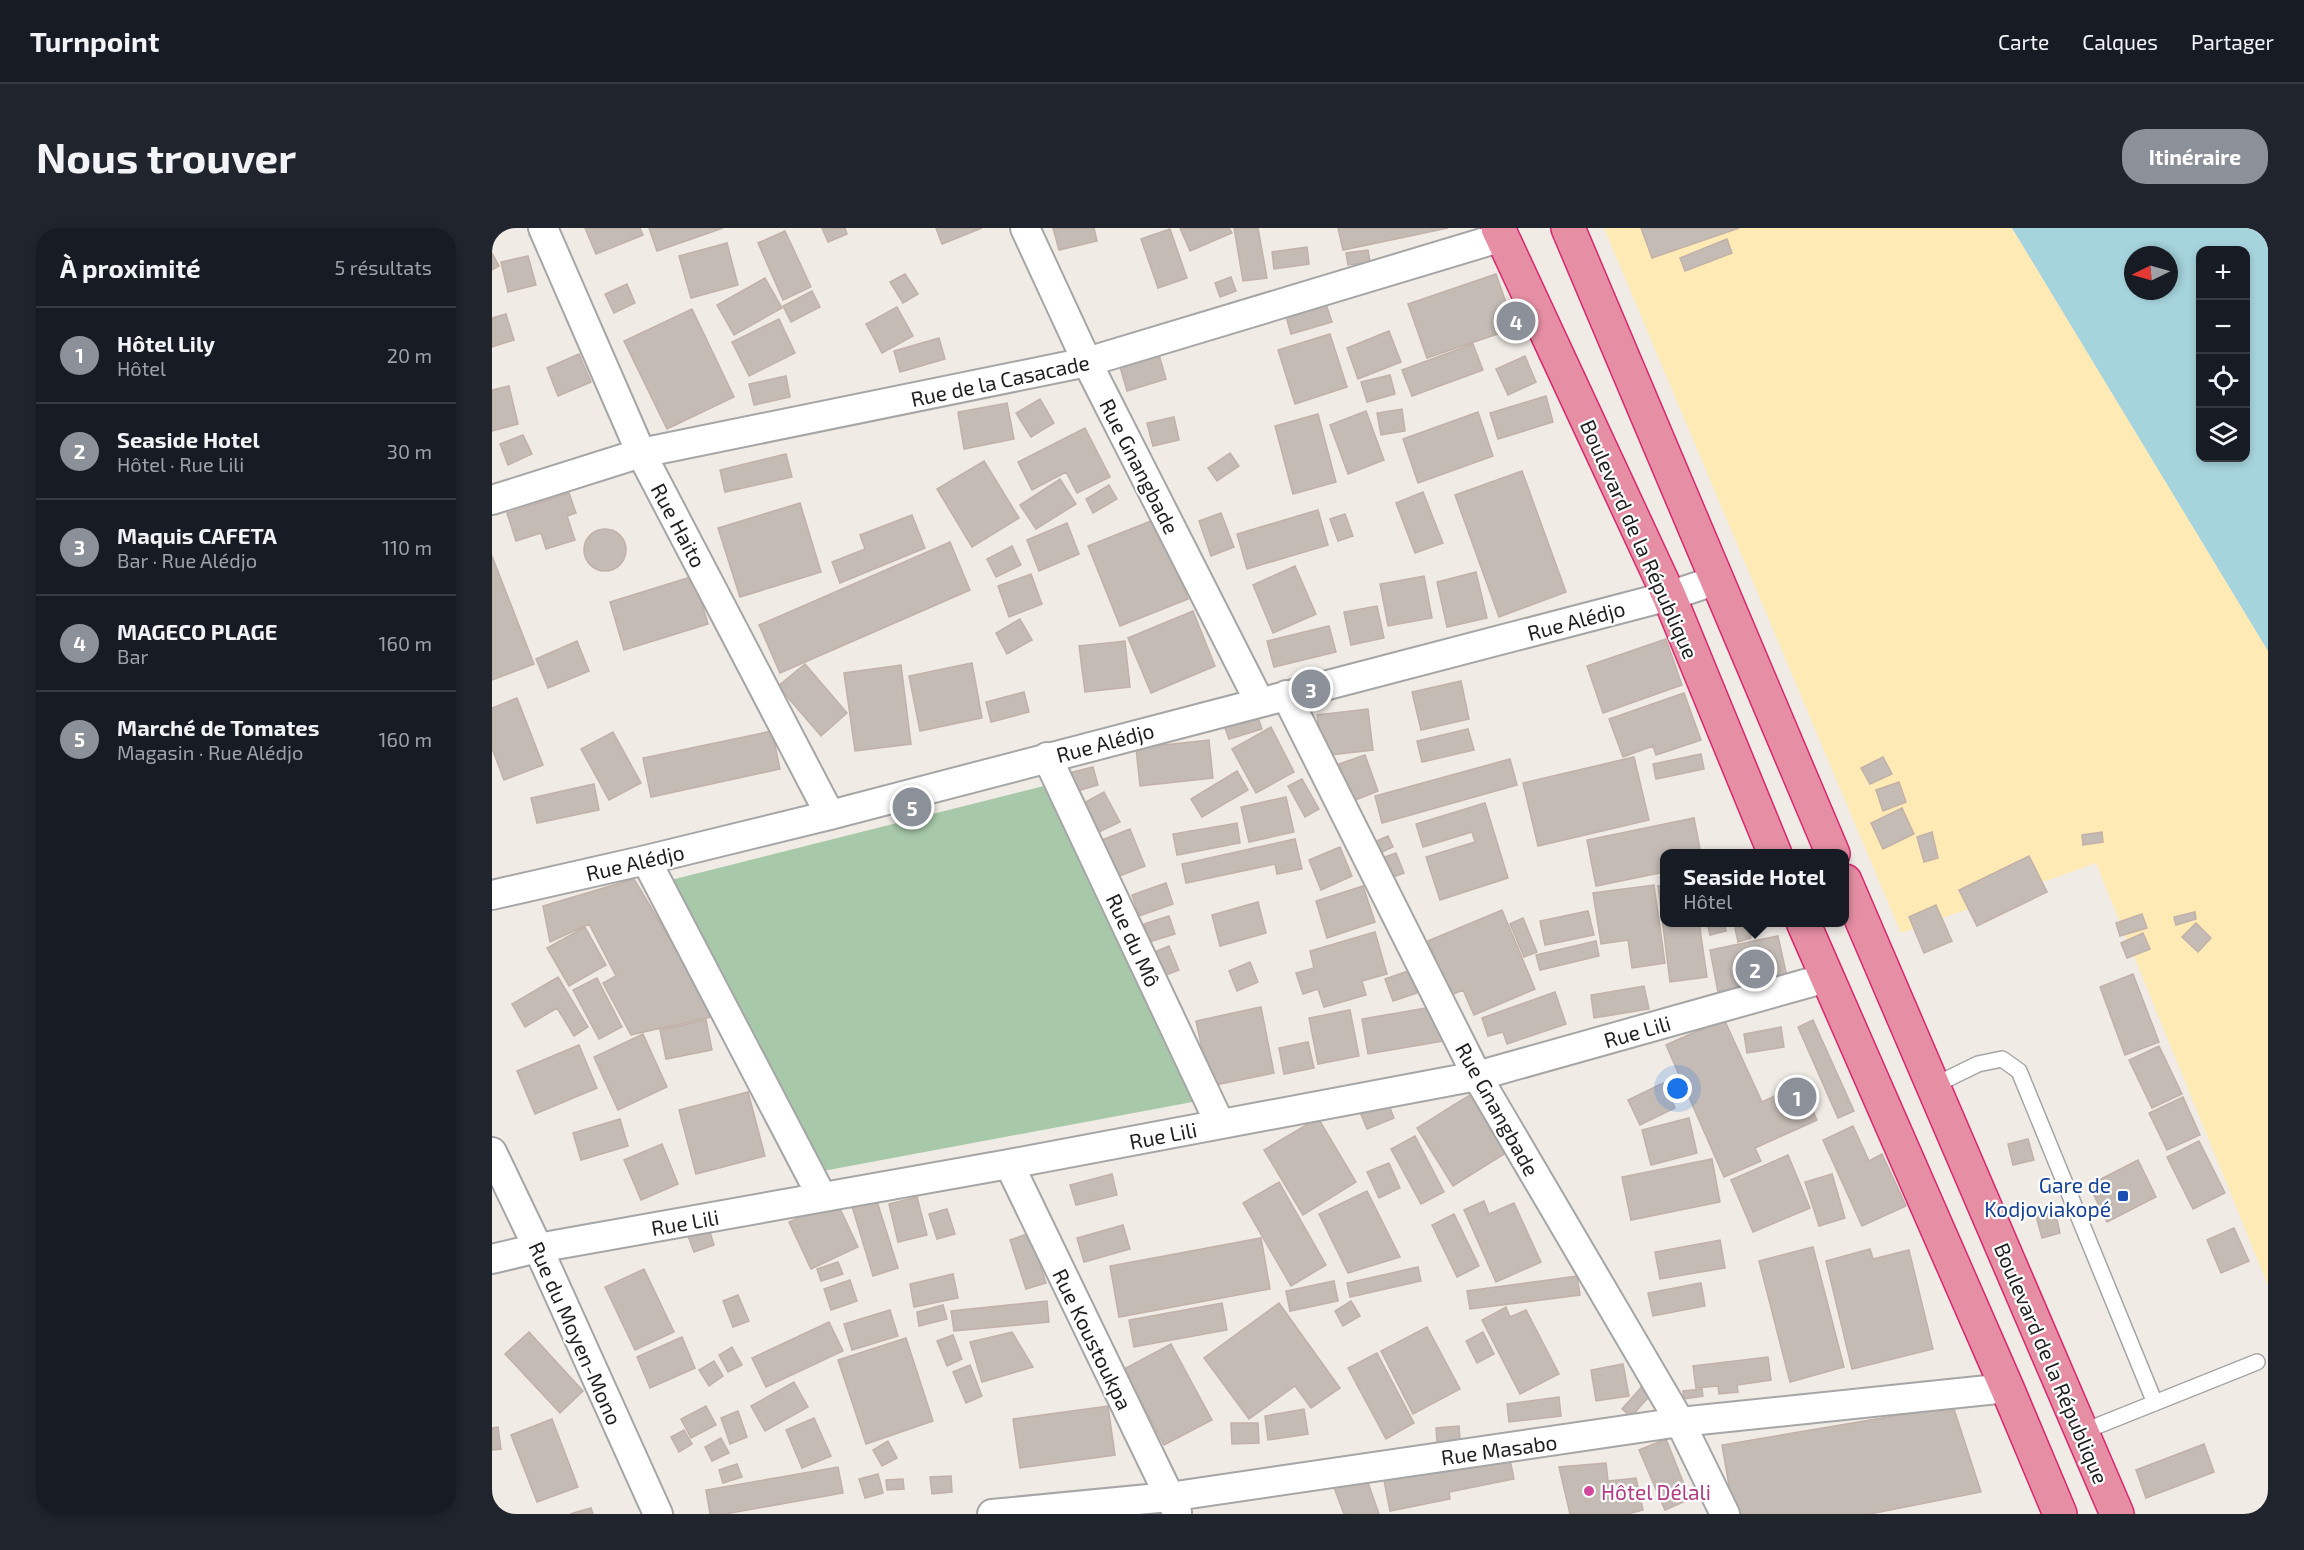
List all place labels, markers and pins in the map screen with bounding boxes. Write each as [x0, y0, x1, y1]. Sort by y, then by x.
pin: 4 [1496, 298, 1536, 344]
pin: 3 [1292, 666, 1330, 712]
pin: 5 [892, 784, 932, 830]
pin: 2 [1736, 946, 1774, 992]
pin: 1 [1778, 1074, 1816, 1120]
place label: Gare de Kodjoviakopé [1984, 1172, 2111, 1222]
marker: Gare de Kodjoviakopé [2116, 1189, 2130, 1203]
place label: Hôtel Délali [1601, 1479, 1711, 1504]
marker: Hôtel Délali [1582, 1484, 1596, 1498]

